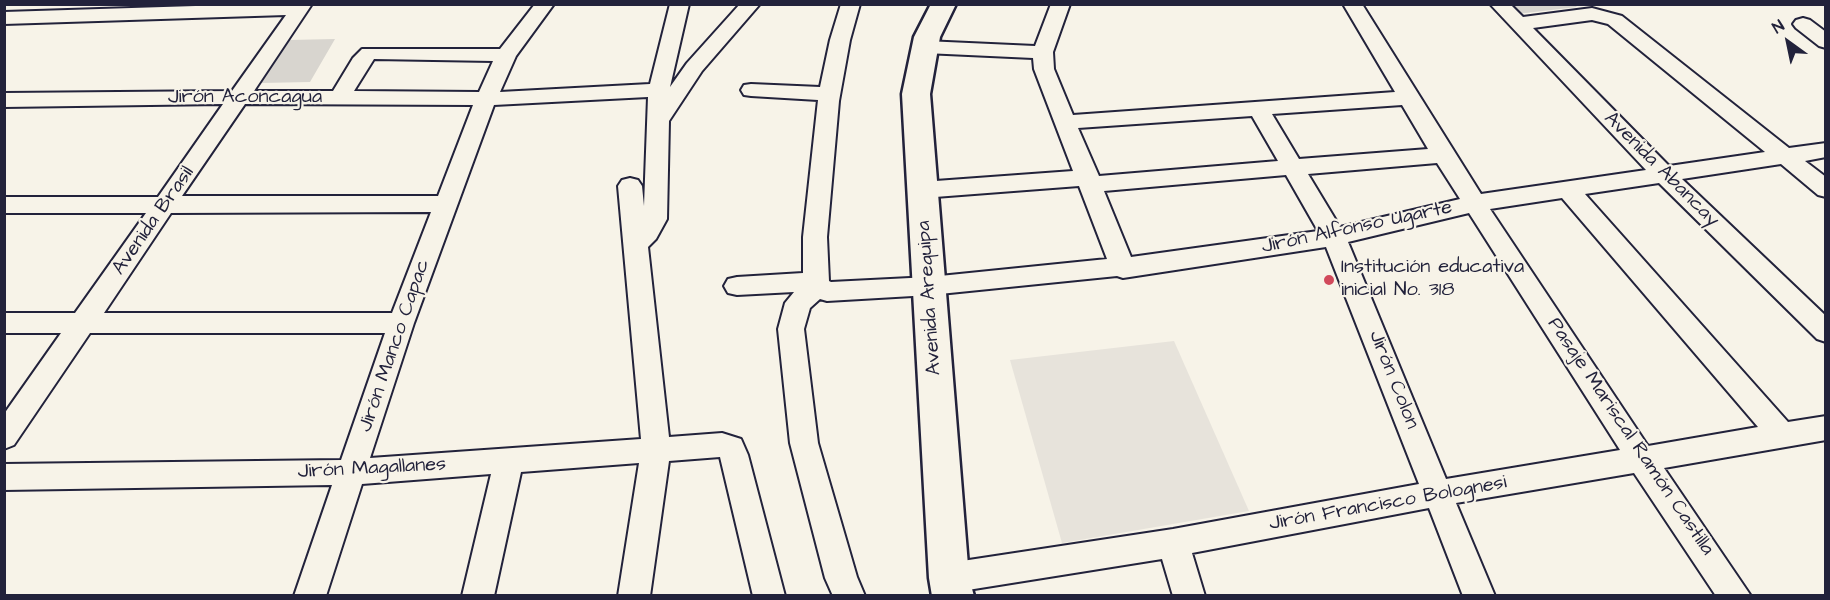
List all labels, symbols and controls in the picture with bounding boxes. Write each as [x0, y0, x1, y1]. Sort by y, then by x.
north arrow [1758, 12, 1818, 72]
text: N [1768, 15, 1788, 39]
street label: Jirón Aconcagua [168, 86, 322, 110]
street label: Avenida Abancay [1598, 107, 1724, 233]
street label: Avenida Brasil [108, 162, 200, 280]
street label: Jirón Alfonso Ugarte [1260, 196, 1454, 260]
street label: Avenida Arequipa [913, 220, 947, 376]
place label: Institución educativa inicial No. 318 [1341, 256, 1524, 303]
street label: Jirón Manco Capac [354, 257, 436, 435]
marker: Institución educativa inicial No. 318 [1322, 273, 1336, 287]
street label: Pasaje Mariscal Ramón Castilla [1541, 314, 1719, 560]
street label: Jirón Colon [1362, 327, 1424, 433]
street label: Jirón Magallanes [297, 453, 447, 485]
street label: Jirón Francisco Bolognesi [1267, 471, 1509, 537]

